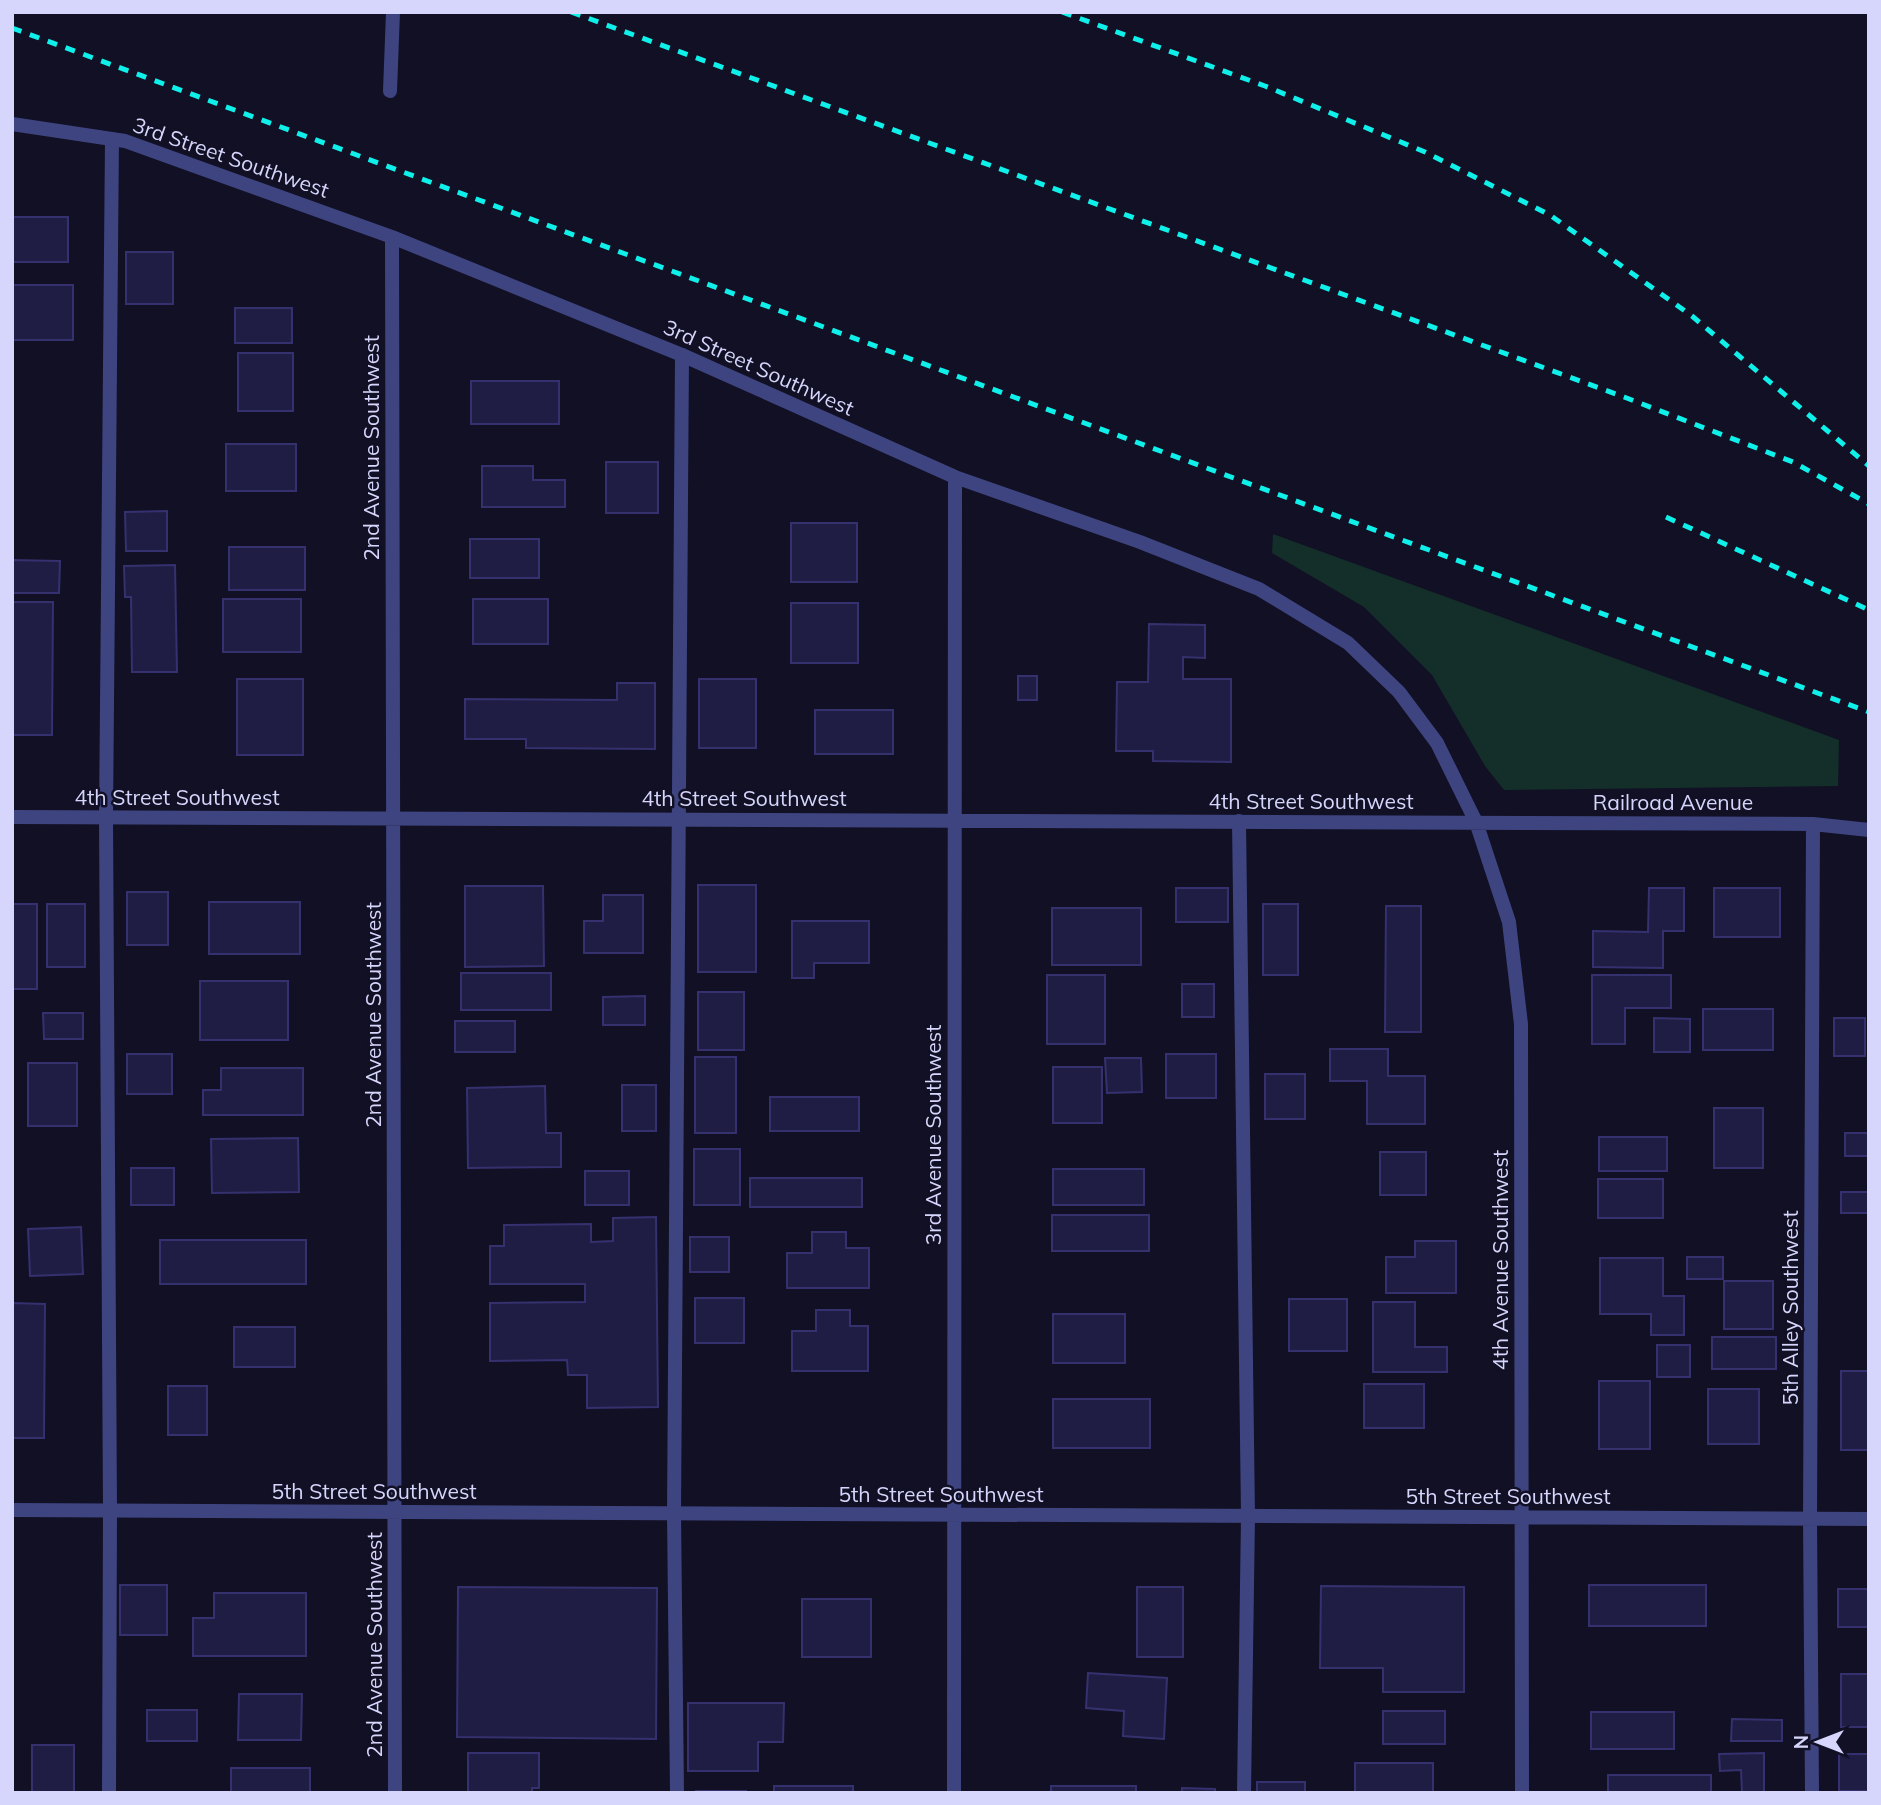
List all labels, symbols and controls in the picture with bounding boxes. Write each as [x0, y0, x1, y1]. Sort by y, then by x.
street label: 3rd Street Southwest [130, 111, 332, 203]
street label: 3rd Street Southwest [660, 313, 858, 421]
street label: 2nd Avenue Southwest [358, 335, 384, 561]
street label: 4th Street Southwest [74, 784, 280, 810]
street label: 4th Street Southwest [641, 785, 847, 811]
street label: 4th Street Southwest [1208, 788, 1414, 814]
street label: Railroad Avenue [1593, 789, 1753, 815]
street label: 2nd Avenue Southwest [360, 902, 386, 1128]
street label: 3rd Avenue Southwest [920, 1025, 946, 1245]
street label: 4th Avenue Southwest [1487, 1150, 1513, 1370]
street label: 5th Alley Southwest [1777, 1210, 1803, 1406]
street label: 5th Street Southwest [271, 1478, 477, 1504]
street label: 5th Street Southwest [838, 1481, 1044, 1507]
street label: 5th Street Southwest [1405, 1483, 1611, 1509]
street label: 2nd Avenue Southwest [361, 1532, 387, 1758]
north arrow [1783, 1707, 1853, 1777]
text: N [1789, 1735, 1813, 1749]

